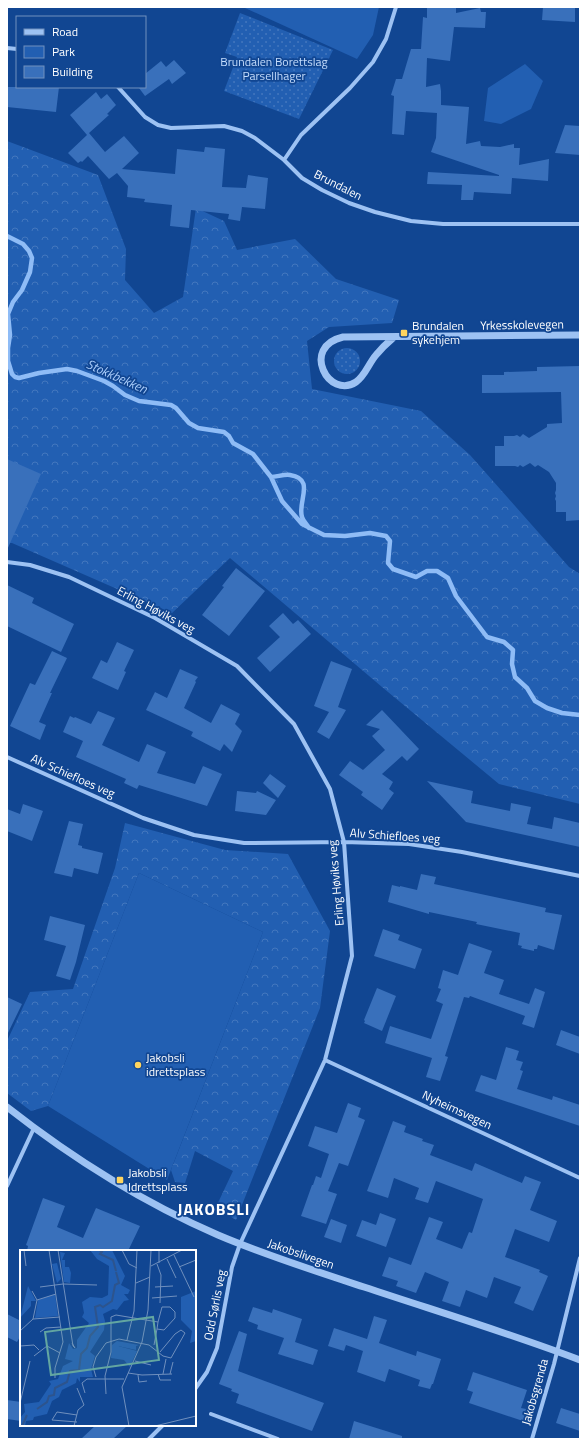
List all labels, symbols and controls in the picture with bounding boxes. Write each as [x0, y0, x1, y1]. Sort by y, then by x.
legend [16, 16, 146, 88]
text: Road [52, 22, 78, 41]
text: Park [52, 42, 75, 61]
park label: Brundalen Borettslag Parsellhager [220, 52, 328, 85]
text: Building [52, 62, 93, 81]
street label: Brundalen [311, 164, 366, 205]
street label: Yrkesskolevegen [480, 314, 564, 335]
place label: Brundalen sykehjem [412, 316, 464, 349]
marker: Brundalen sykehjem [399, 328, 409, 338]
water label: Stokkbekken [83, 354, 151, 399]
street label: Erling Høviks veg [114, 581, 199, 638]
street label: Alv Schiefloes veg [28, 748, 118, 803]
street label: Alv Schiefloes veg [349, 823, 441, 848]
street label: Erling Høviks veg [322, 839, 349, 927]
place label: Jakobsli idrettsplass [146, 1048, 206, 1081]
marker: Jakobsli idrettsplass [133, 1060, 143, 1070]
street label: Nyheimsvegen [419, 1085, 495, 1134]
place label: Jakobsli Idrettsplass [128, 1163, 188, 1196]
marker: Jakobsli Idrettsplass [115, 1175, 125, 1185]
district label: JAKOBSLI [178, 1197, 250, 1221]
street label: Jakobslivegen [265, 1233, 337, 1274]
inset map [20, 1250, 196, 1426]
street label: Odd Sørlis veg [198, 1268, 231, 1342]
street label: Jakobsgrenda [516, 1356, 553, 1427]

